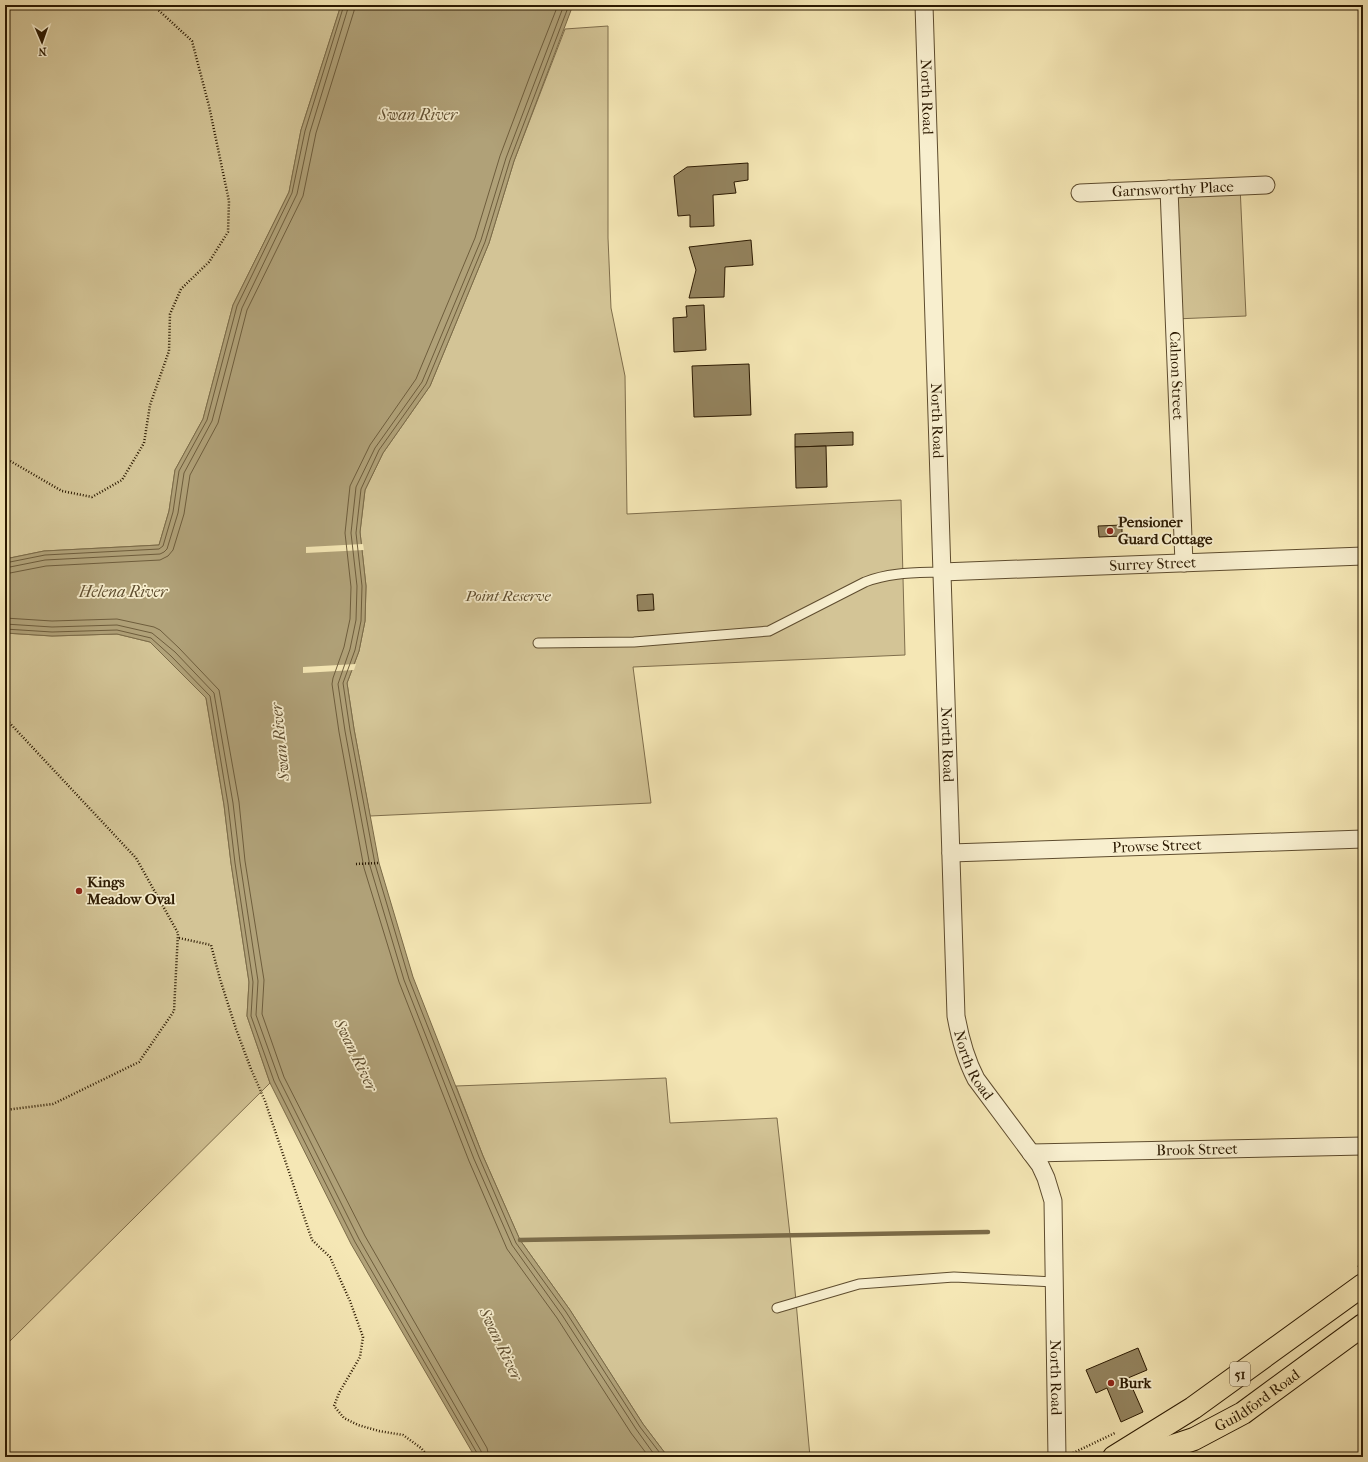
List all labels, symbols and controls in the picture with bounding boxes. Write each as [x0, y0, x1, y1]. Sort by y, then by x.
north arrow [22, 22, 62, 62]
text: N [37, 45, 47, 58]
street label: North Road [917, 59, 937, 136]
water label: Swan River [378, 105, 459, 124]
street label: Garnsworthy Place [1112, 177, 1235, 201]
street label: Calnon Street [1166, 331, 1187, 421]
street label: North Road [927, 383, 947, 460]
place label: Pensioner Guard Cottage [1118, 513, 1213, 548]
marker: Pensioner Guard Cottage [1105, 526, 1115, 536]
street label: Surrey Street [1109, 553, 1197, 575]
water label: Helena River [78, 582, 169, 601]
park label: Point Reserve [465, 587, 551, 605]
water label: Swan River [266, 700, 294, 783]
street label: North Road [937, 707, 958, 783]
street label: Prowse Street [1112, 835, 1203, 857]
place label: Kings Meadow Oval [86, 873, 176, 908]
marker: Kings Meadow Oval [74, 886, 84, 896]
water label: Swan River [330, 1015, 383, 1096]
street label: North Road [950, 1028, 998, 1104]
street label: Brook Street [1156, 1140, 1239, 1159]
water label: Swan River [475, 1304, 528, 1385]
street label: North Road [1046, 1340, 1065, 1416]
road number: 51 [1230, 1362, 1250, 1386]
street label: Guildford Road [1212, 1365, 1304, 1435]
place label: Burk [1119, 1374, 1152, 1392]
marker: Burk [1106, 1378, 1116, 1388]

